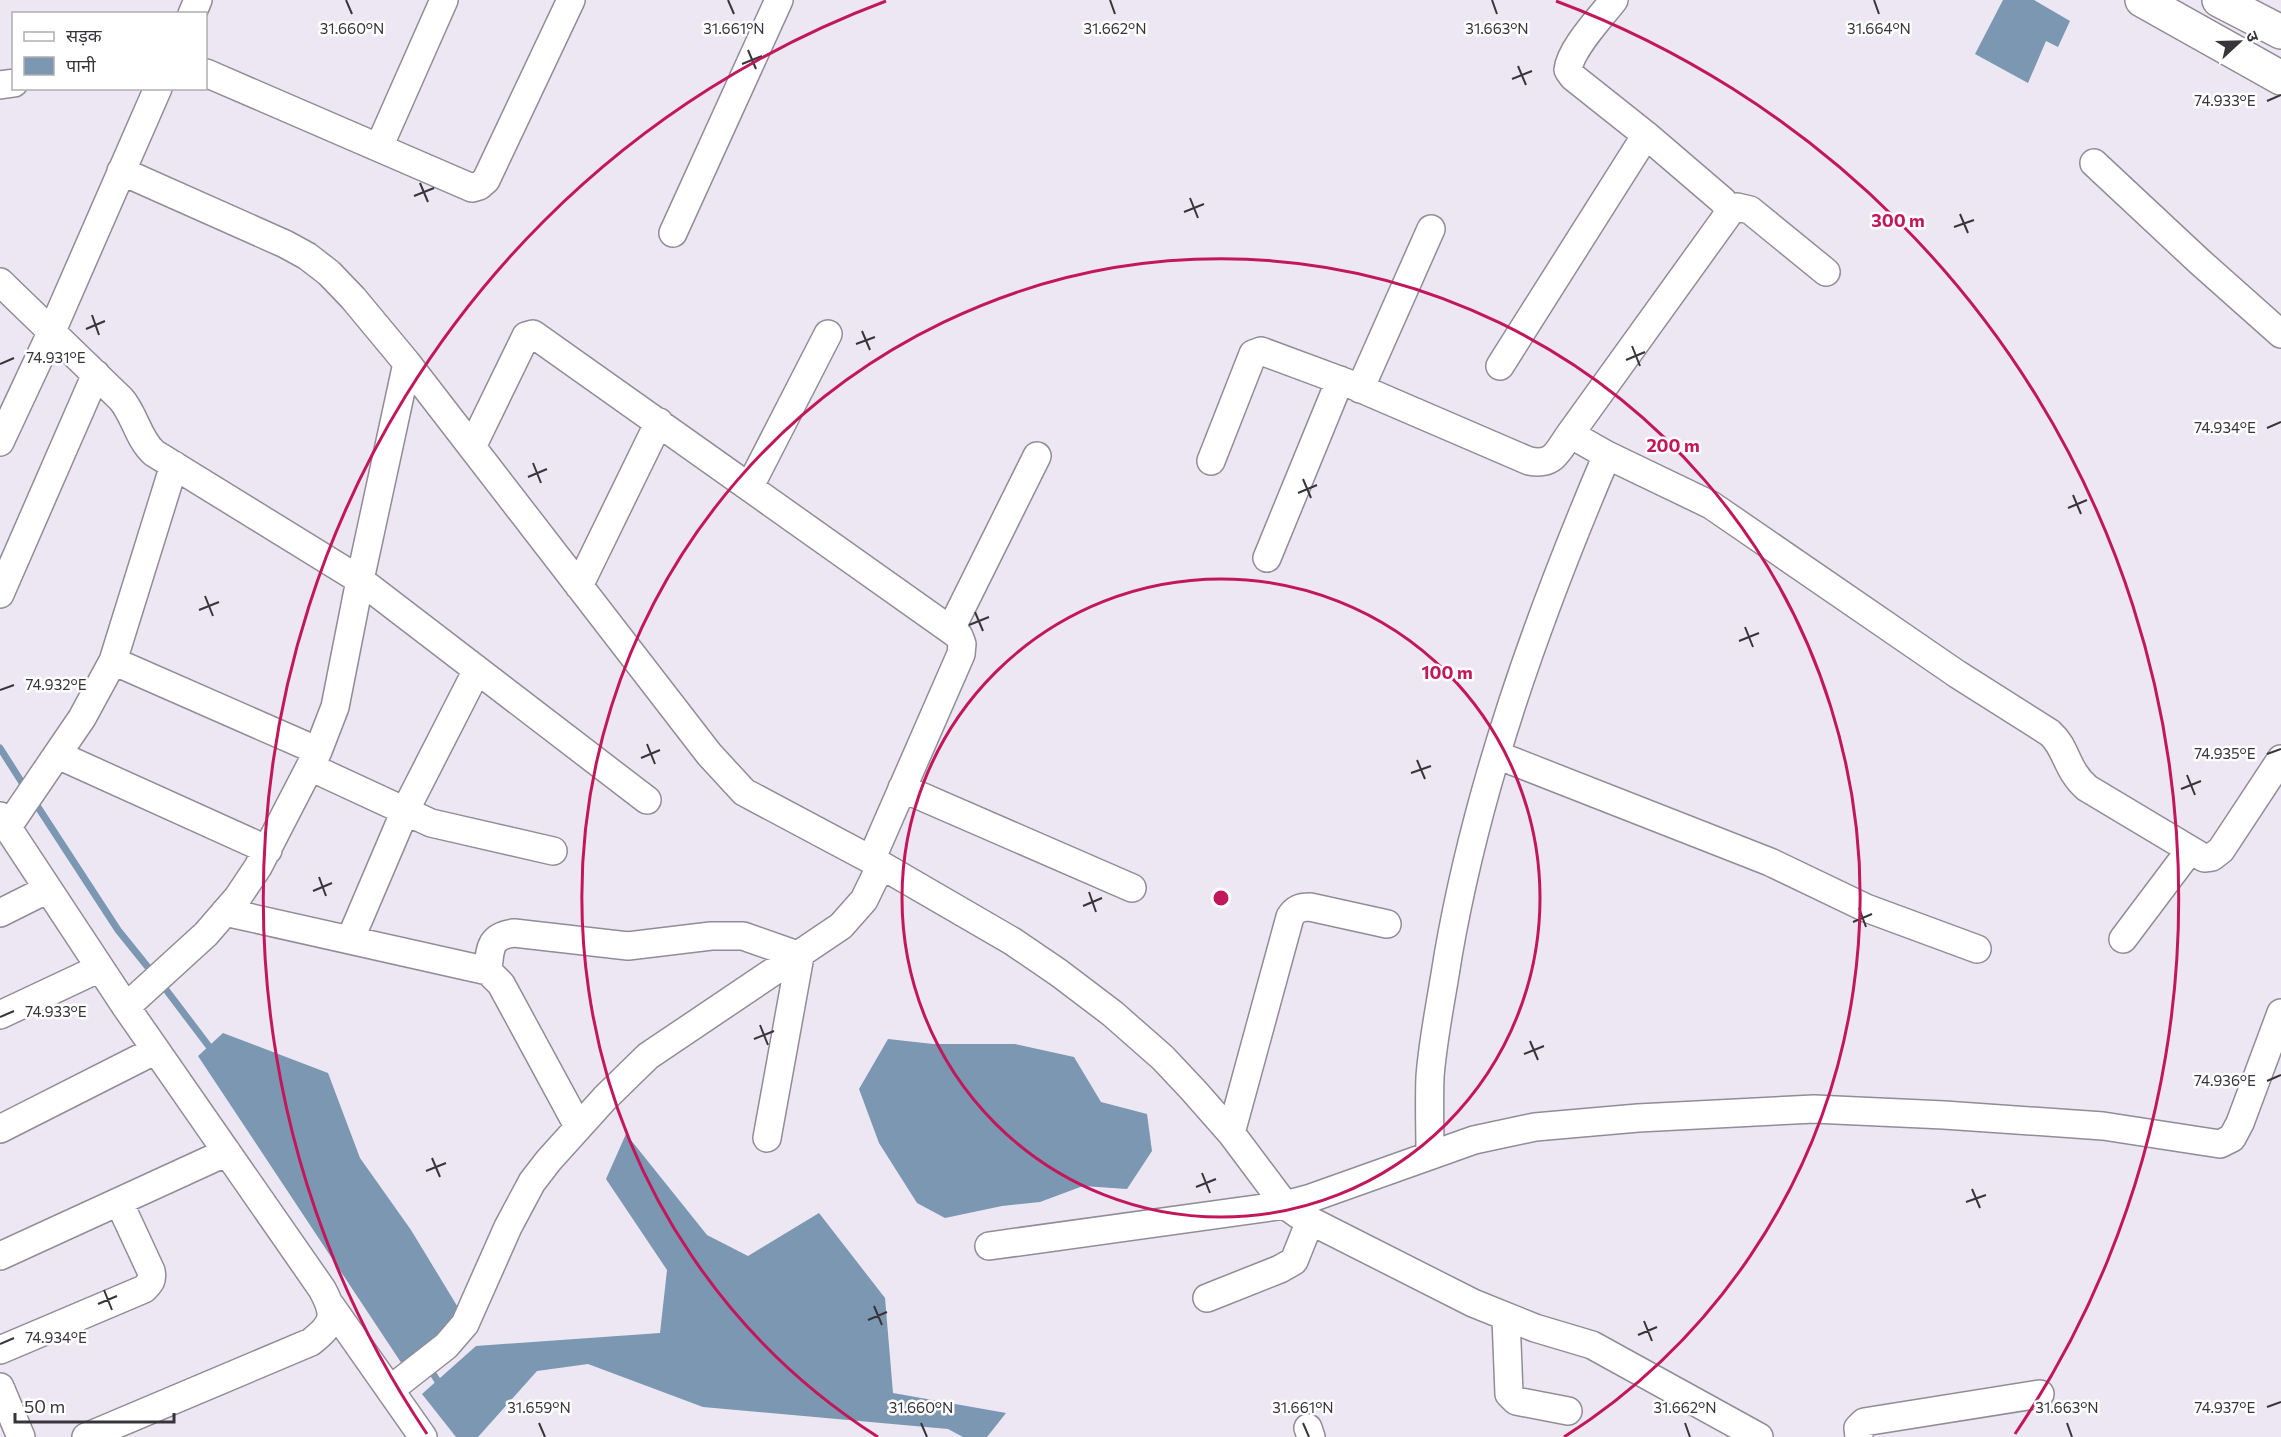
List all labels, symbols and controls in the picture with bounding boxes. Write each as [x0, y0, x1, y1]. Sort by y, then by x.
legend [12, 12, 207, 90]
north arrow [2209, 12, 2269, 72]
text: 31.660°N [320, 19, 384, 37]
text: 31.661°N [703, 19, 765, 37]
text: 31.662°N [1083, 19, 1147, 37]
text: 31.663°N [1465, 19, 1529, 37]
text: 31.664°N [1847, 19, 1911, 37]
text: सड़क [66, 24, 103, 46]
text: उ [2243, 28, 2264, 45]
text: पानी [66, 54, 96, 76]
text: 74.933°E [2194, 91, 2256, 109]
text: 300 m [1871, 209, 1925, 231]
text: 74.931°E [26, 348, 86, 366]
text: 74.934°E [2194, 418, 2256, 436]
text: 200 m [1646, 434, 1700, 456]
text: 100 m [1421, 661, 1473, 683]
text: 74.932°E [25, 675, 87, 693]
text: 74.935°E [2194, 744, 2256, 762]
centre of rings [1211, 888, 1231, 908]
text: 74.933°E [25, 1002, 87, 1020]
text: 74.936°E [2194, 1071, 2256, 1089]
text: 74.934°E [25, 1328, 87, 1346]
scale bar [15, 1386, 174, 1424]
text: 50 m [24, 1395, 65, 1417]
text: 31.659°N [507, 1398, 571, 1416]
text: 31.660°N [889, 1398, 953, 1416]
text: 31.661°N [1272, 1398, 1334, 1416]
text: 31.662°N [1653, 1398, 1717, 1416]
text: 31.663°N [2035, 1398, 2099, 1416]
text: 74.937°E [2195, 1398, 2255, 1416]

